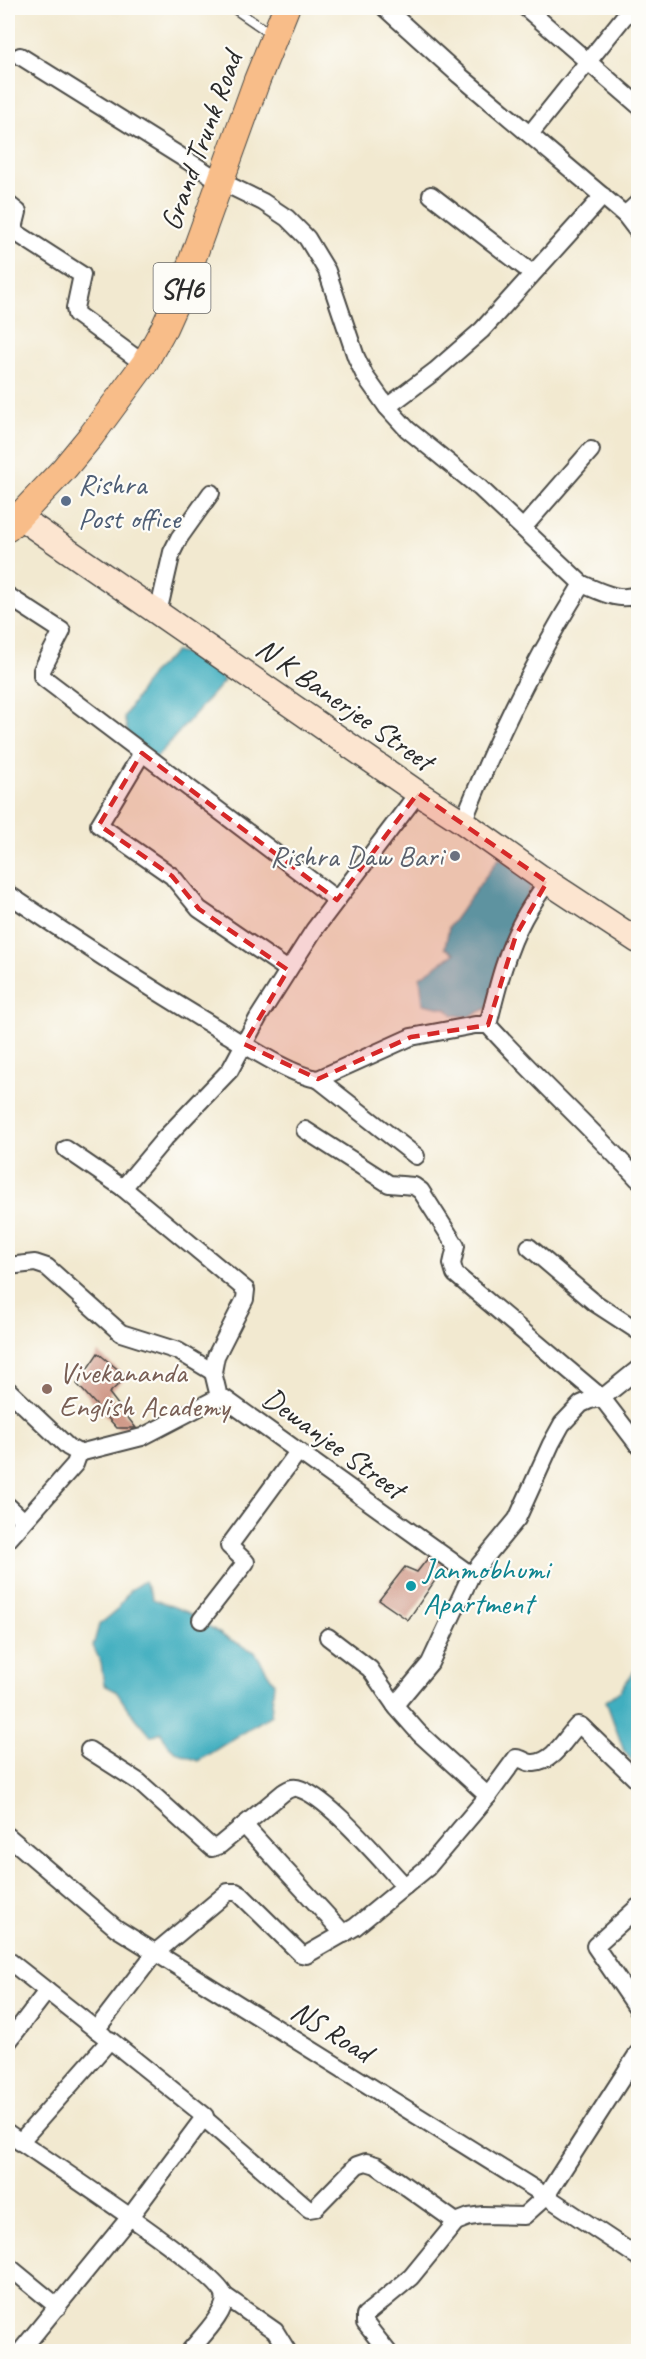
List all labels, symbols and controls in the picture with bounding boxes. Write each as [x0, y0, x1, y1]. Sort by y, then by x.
street label: Grand Trunk Road [151, 43, 252, 235]
road number: SH6 [154, 263, 210, 313]
place label: Rishra Post office [78, 465, 182, 537]
marker: Rishra Post office [59, 494, 73, 508]
street label: N K Banerjee Street [249, 629, 444, 782]
place label: Rishra Daw Bari [270, 837, 446, 875]
marker: Rishra Daw Bari [448, 849, 462, 863]
place label: Vivekananda English Academy [59, 1353, 232, 1425]
street label: Dewanjee Street [255, 1379, 416, 1510]
marker: Vivekananda English Academy [40, 1382, 54, 1396]
place label: Janmobhumi Apartment [421, 1550, 553, 1622]
marker: Janmobhumi Apartment [404, 1579, 418, 1593]
street label: NS Road [284, 1991, 383, 2073]

